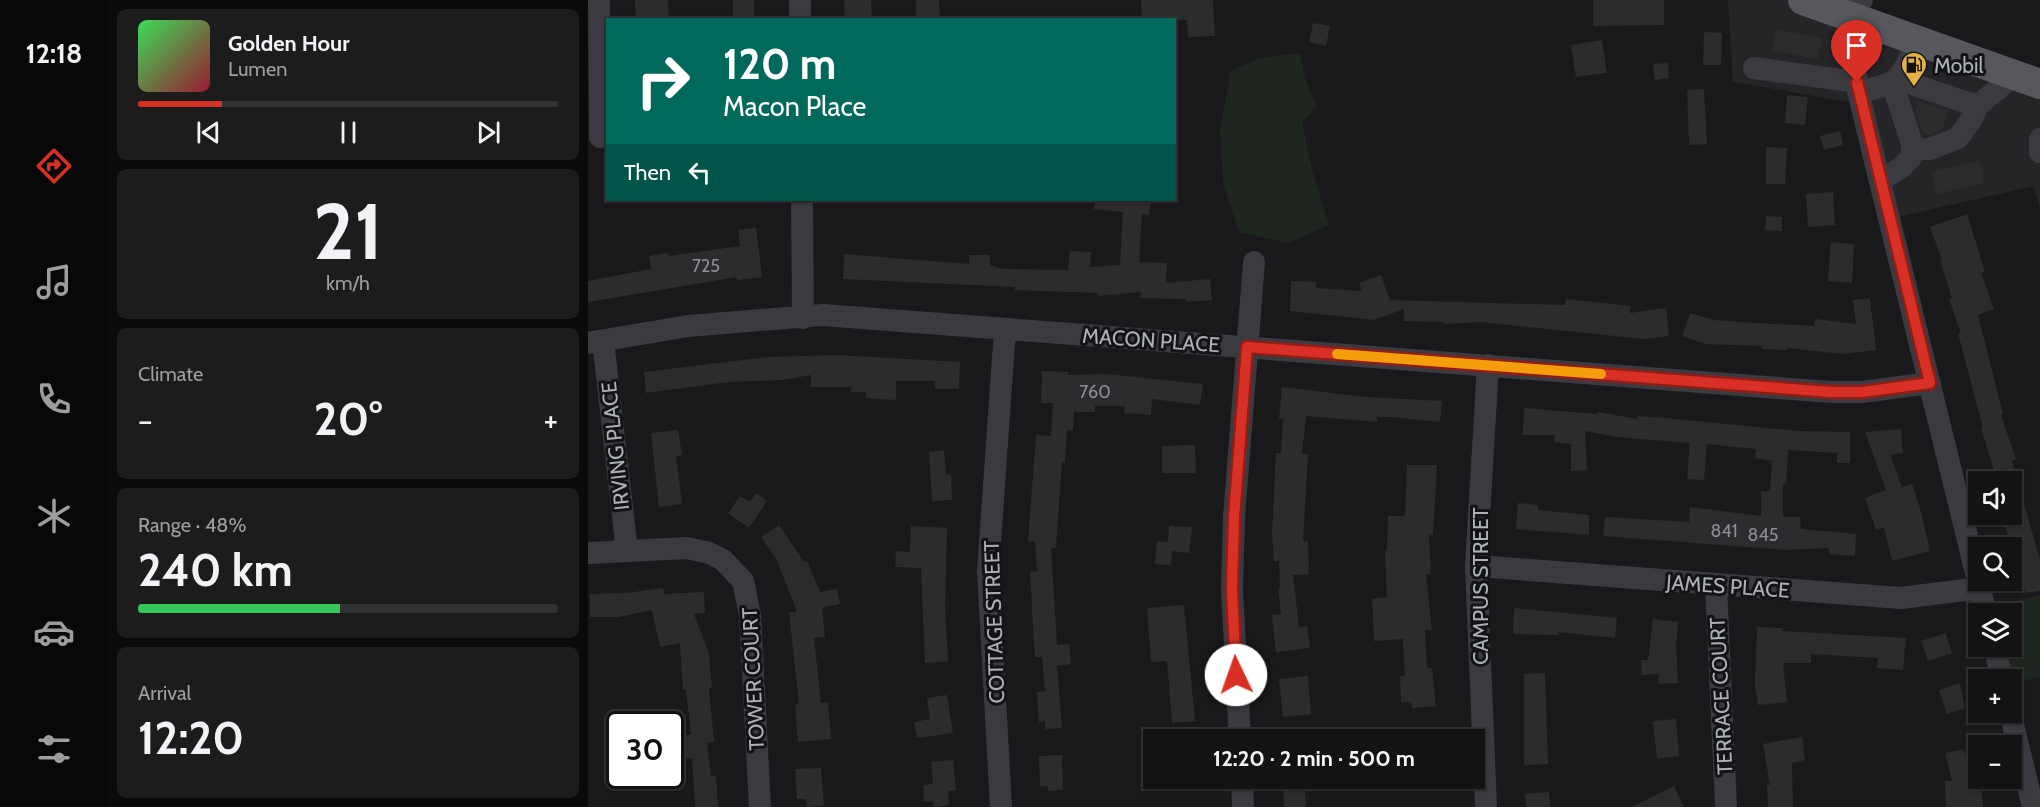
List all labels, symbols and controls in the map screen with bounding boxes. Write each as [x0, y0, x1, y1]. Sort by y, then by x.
pin [1831, 20, 1882, 82]
icon: arrive [1840, 29, 1873, 62]
text: Golden Hour [228, 30, 349, 57]
text: 12:18 [26, 37, 82, 70]
text: 120 m [723, 38, 836, 90]
icon: right [624, 42, 702, 120]
fuel station icon: Mobil [1899, 50, 1929, 88]
place label: Mobil [1934, 53, 1983, 78]
text: Lumen [228, 57, 287, 81]
text: Macon Place [723, 90, 866, 123]
icon: previous [192, 116, 225, 149]
icon: pause [332, 116, 365, 149]
icon: next [472, 116, 505, 149]
icon: directions [33, 145, 75, 187]
icon: left [683, 156, 716, 189]
text: Then [624, 159, 671, 186]
text: 21 [313, 184, 383, 279]
house number: 725 [692, 255, 720, 277]
icon: music [33, 261, 75, 303]
text: km/h [326, 271, 370, 295]
street label: MACON PLACE [1081, 323, 1221, 357]
text: Climate [138, 362, 203, 386]
icon: phone [33, 378, 75, 420]
street label: IRVING PLACE [596, 380, 634, 512]
house number: 760 [1079, 381, 1111, 403]
text: 20° [314, 392, 382, 446]
text: − [138, 400, 153, 440]
text: + [543, 400, 558, 440]
map controls [1968, 471, 2022, 789]
button: sound [1968, 471, 2022, 525]
icon: climate [33, 495, 75, 537]
street label: CAMPUS STREET [1468, 507, 1493, 665]
text: Range · 48% [138, 513, 246, 537]
house number: 841 [1710, 520, 1738, 542]
house number: 845 [1747, 524, 1779, 546]
button: search [1968, 537, 2022, 591]
street label: COTTAGE STREET [979, 540, 1009, 704]
text: 240 km [138, 543, 293, 597]
street label: JAMES PLACE [1664, 569, 1791, 603]
button: layers [1968, 603, 2022, 657]
street label: TOWER COURT [737, 607, 769, 751]
icon: car [33, 611, 75, 653]
street label: TERRACE COURT [1704, 617, 1738, 775]
position arrow [1204, 643, 1268, 707]
button: + [1968, 669, 2022, 723]
text: Arrival [138, 681, 191, 705]
text: 12:20 [138, 711, 244, 765]
speed limit sign: 30 [606, 711, 684, 789]
icon: filters [33, 728, 75, 770]
button: − [1968, 735, 2022, 789]
text: 12:20 · 2 min · 500 m [1213, 745, 1415, 772]

